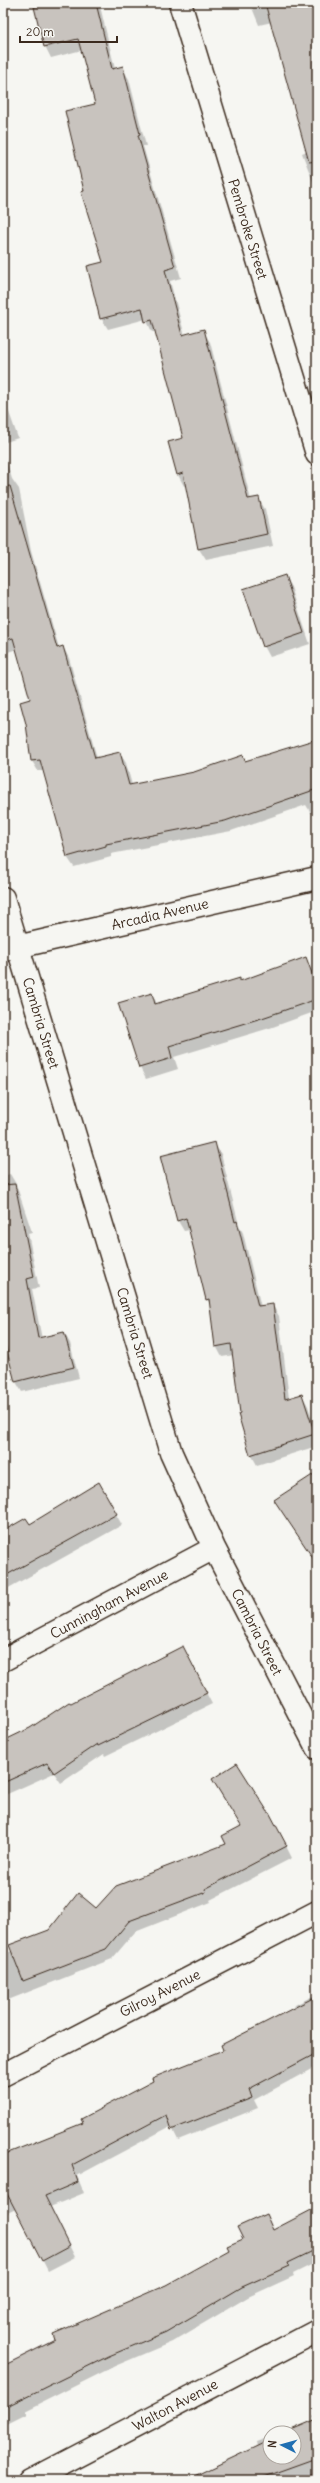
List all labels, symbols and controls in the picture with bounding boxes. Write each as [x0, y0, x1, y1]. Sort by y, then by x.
scale bar [20, 18, 117, 44]
text: 20 m [26, 24, 54, 39]
street label: Pembroke Street [224, 177, 272, 282]
street label: Arcadia Avenue [110, 894, 210, 934]
street label: Cambria Street [19, 975, 64, 1071]
street label: Cambria Street [113, 1285, 158, 1381]
street label: Cunningham Avenue [47, 1565, 171, 1643]
street label: Cambria Street [227, 1586, 287, 1678]
street label: Gilroy Avenue [117, 1965, 203, 2021]
street label: Walton Avenue [129, 2375, 221, 2435]
north arrow [262, 2425, 302, 2465]
text: N [265, 2439, 279, 2448]

